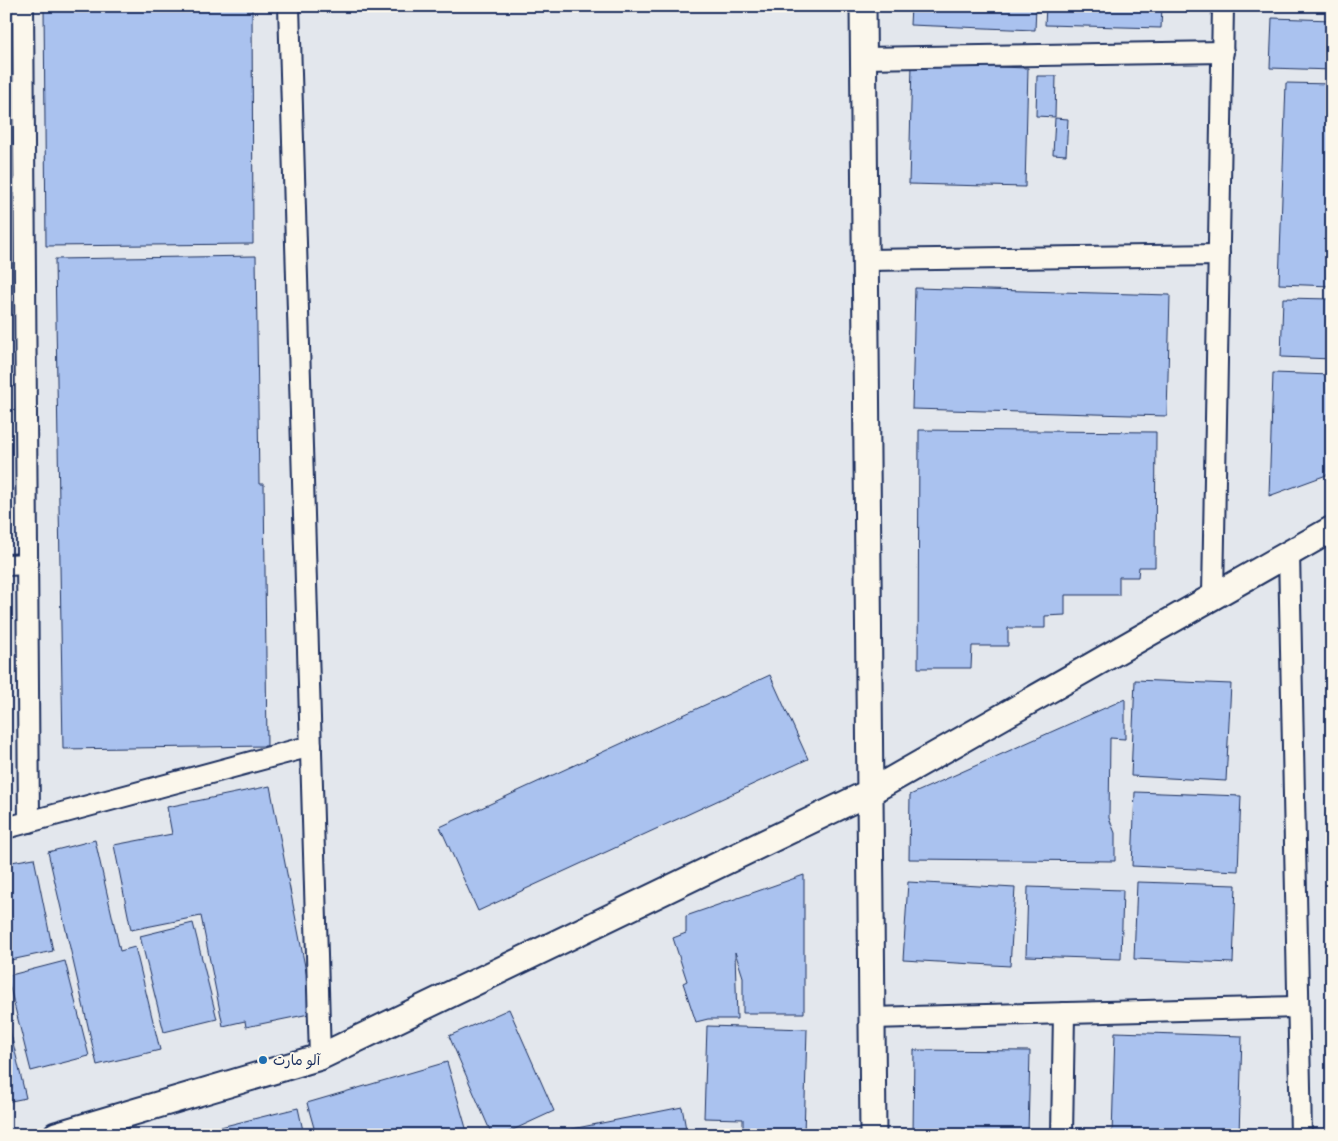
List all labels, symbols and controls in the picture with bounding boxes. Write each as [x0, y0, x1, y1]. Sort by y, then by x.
place label: آلو مارت [273, 1052, 321, 1070]
marker: آلو مارت [257, 1054, 269, 1066]

